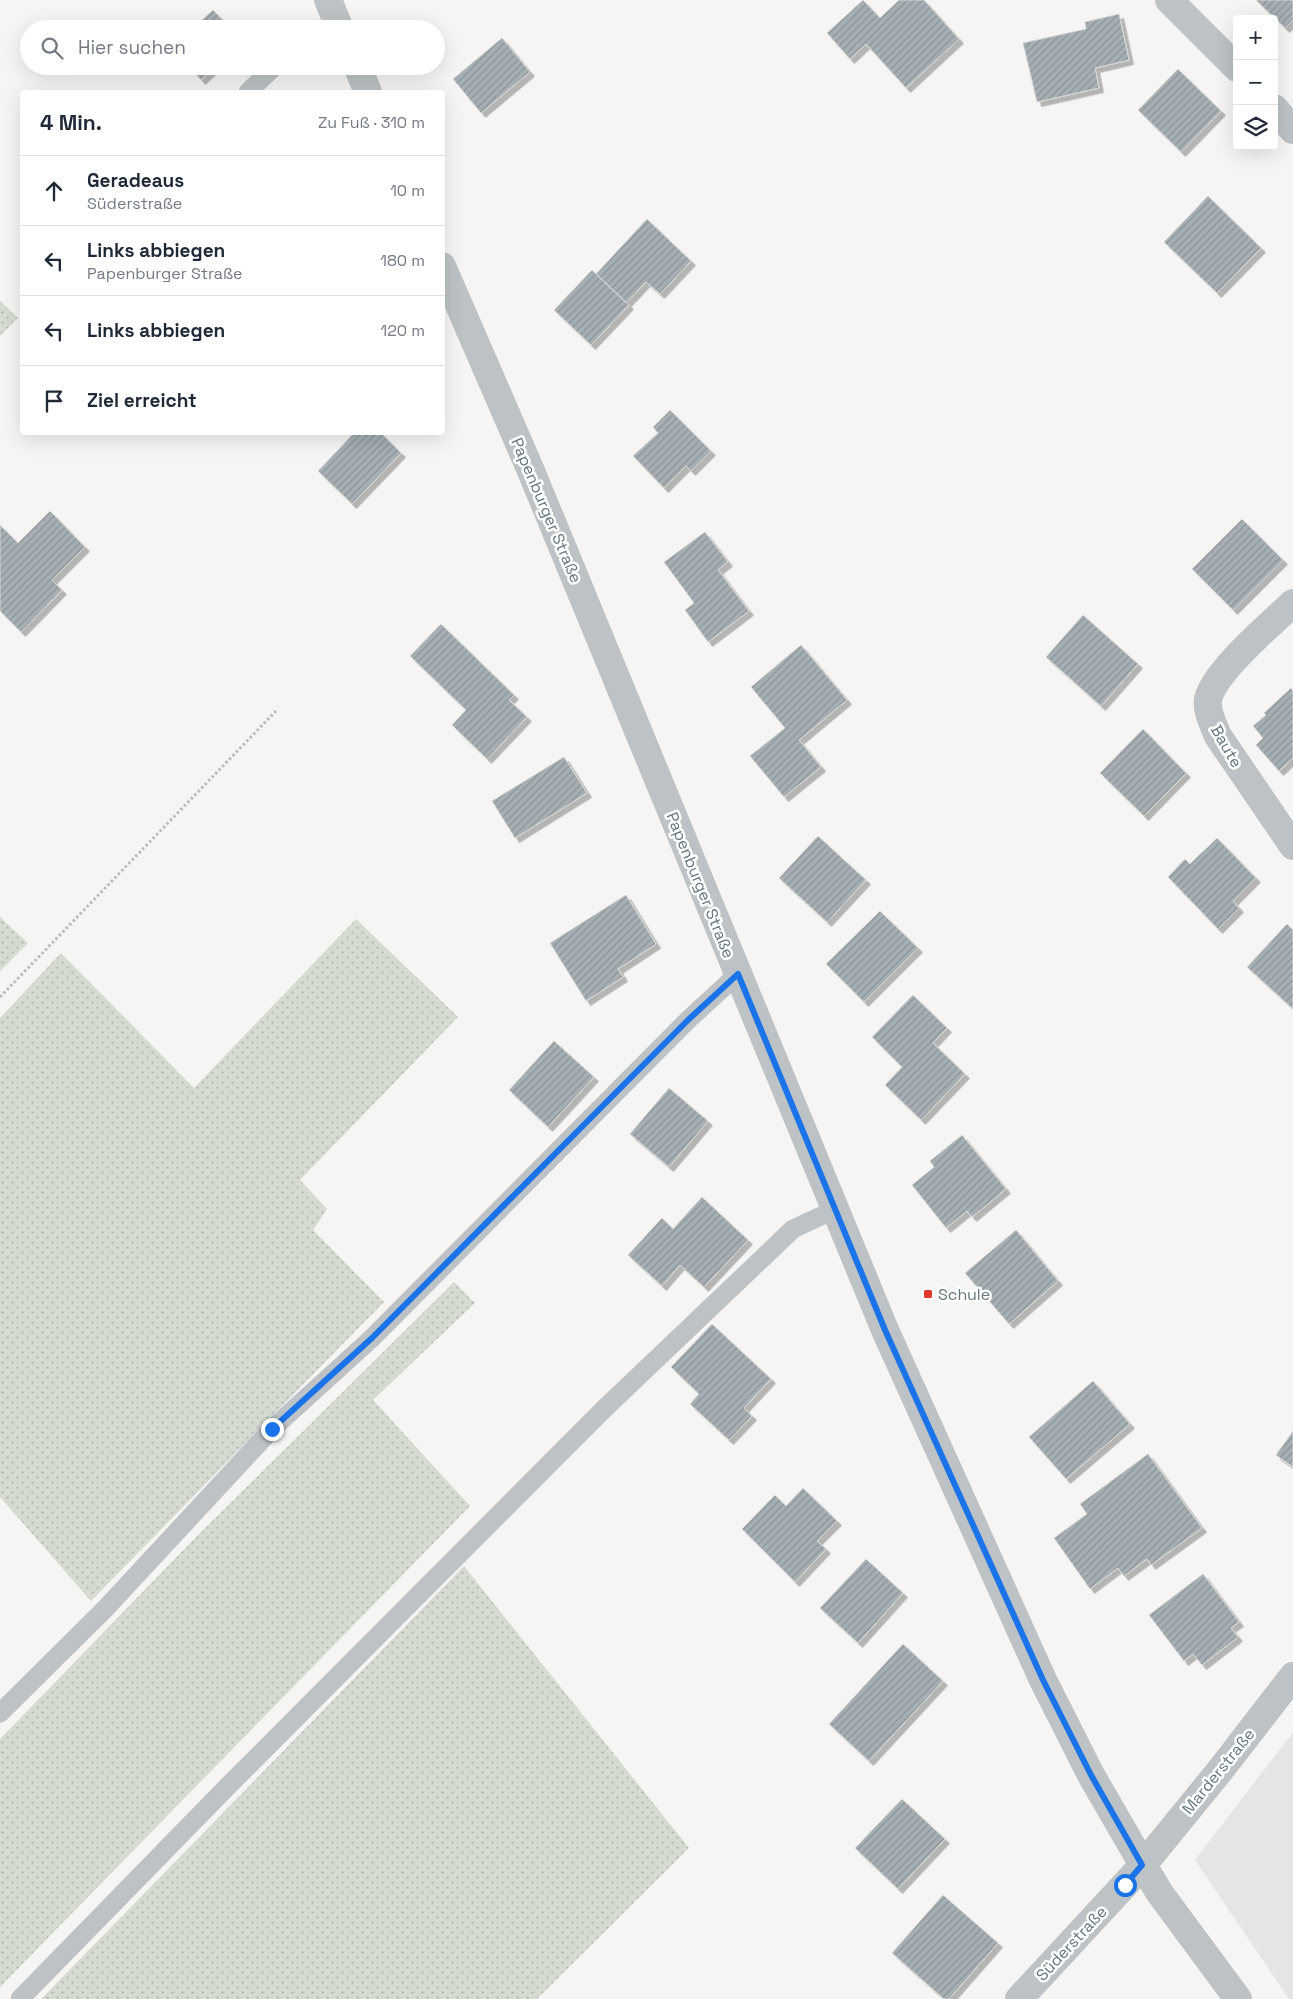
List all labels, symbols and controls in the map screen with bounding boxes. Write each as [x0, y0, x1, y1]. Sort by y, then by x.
map controls [1233, 15, 1278, 150]
button: + [1233, 15, 1278, 60]
search box [20, 20, 445, 75]
icon: search [38, 34, 66, 62]
text: Hier suchen [78, 35, 186, 60]
button: − [1233, 60, 1278, 105]
button: layers [1233, 105, 1278, 150]
text: 4 Min. [40, 109, 102, 136]
text: Zu Fuß · 310 m [318, 112, 425, 133]
text: Geradeaus [87, 168, 184, 193]
icon: ahead [40, 177, 68, 205]
text: 10 m [390, 180, 425, 201]
text: Süderstraße [87, 193, 182, 214]
text: Links abbiegen [87, 238, 225, 263]
icon: left [40, 247, 68, 275]
text: 180 m [380, 250, 425, 271]
text: Papenburger Straße [87, 263, 243, 284]
icon: left [40, 317, 68, 345]
text: Links abbiegen [87, 318, 225, 343]
text: 120 m [381, 320, 425, 341]
icon: arrive [40, 387, 68, 415]
text: Ziel erreicht [87, 388, 197, 413]
street label: Papenburger Straße [506, 434, 587, 586]
street label: Baute [1206, 721, 1247, 771]
street label: Papenburger Straße [662, 809, 739, 961]
place label: Schule [938, 1284, 990, 1305]
marker: Schule [922, 1288, 934, 1300]
route end [261, 1418, 284, 1441]
street label: Marderstraße [1177, 1724, 1259, 1819]
route start [1114, 1874, 1137, 1897]
street label: Süderstraße [1031, 1901, 1112, 1985]

